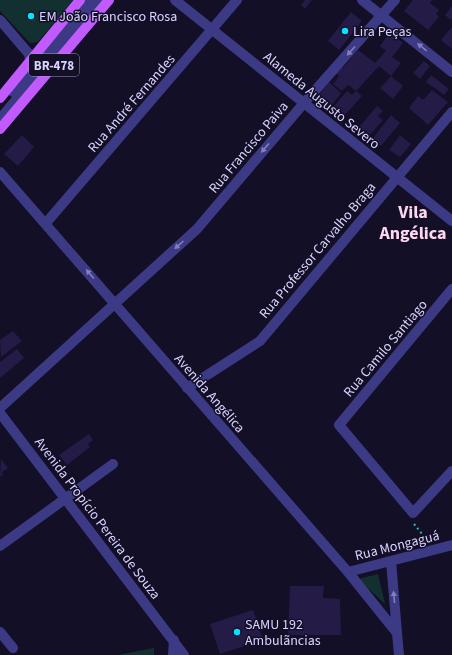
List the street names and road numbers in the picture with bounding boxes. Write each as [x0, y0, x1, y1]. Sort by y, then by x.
street label: Alameda Augusto Severo [259, 47, 384, 154]
street label: Rua André Fernandes [83, 50, 180, 157]
road number: BR-478 [29, 54, 79, 76]
street label: Rua Francisco Paiva [204, 97, 293, 198]
street label: Rua Professor Carvalho Braga [255, 178, 381, 323]
street label: Rua Camilo Santiago [339, 296, 432, 402]
street label: Avenida Angélica [169, 350, 249, 438]
street label: Avenida Propício Pereira de Souza [30, 433, 165, 604]
street label: Rua Mongaguá [353, 526, 442, 566]

